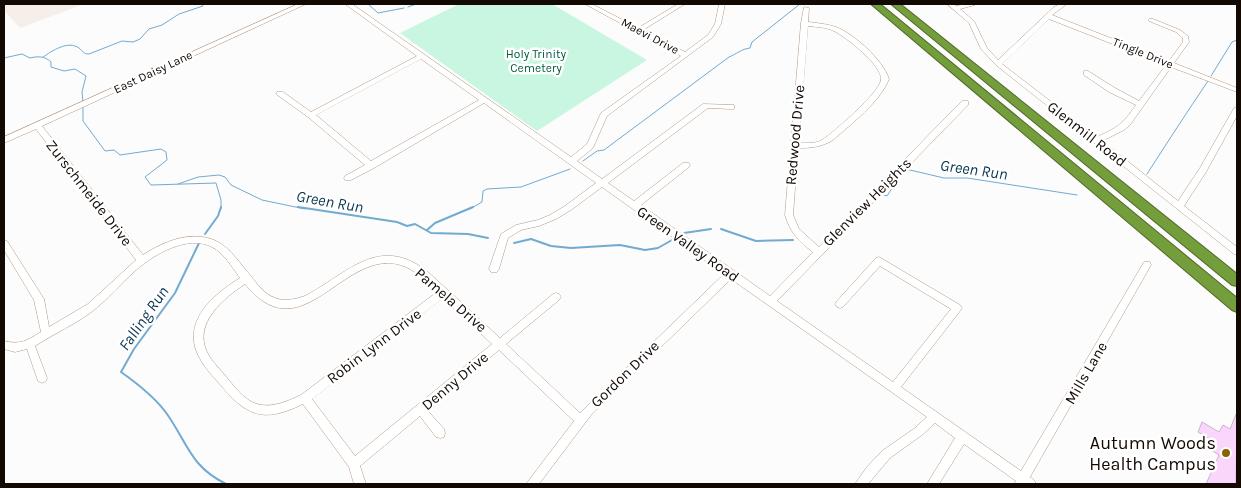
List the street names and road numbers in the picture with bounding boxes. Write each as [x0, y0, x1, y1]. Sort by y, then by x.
street label: Maevi Drive [619, 15, 681, 57]
street label: Tingle Drive [1111, 35, 1175, 71]
street label: East Daisy Lane [111, 48, 195, 96]
street label: Redwood Drive [782, 84, 808, 186]
street label: Glenmill Road [1044, 97, 1130, 171]
street label: Zurschmeide Drive [42, 136, 136, 250]
street label: Glenview Heights [819, 154, 915, 250]
street label: Green Valley Road [633, 202, 743, 286]
street label: Pamela Drive [411, 264, 491, 336]
street label: Robin Lynn Drive [323, 305, 425, 387]
street label: Gordon Drive [587, 337, 663, 411]
street label: Mills Lane [1061, 339, 1111, 407]
street label: Denny Drive [418, 348, 492, 414]

